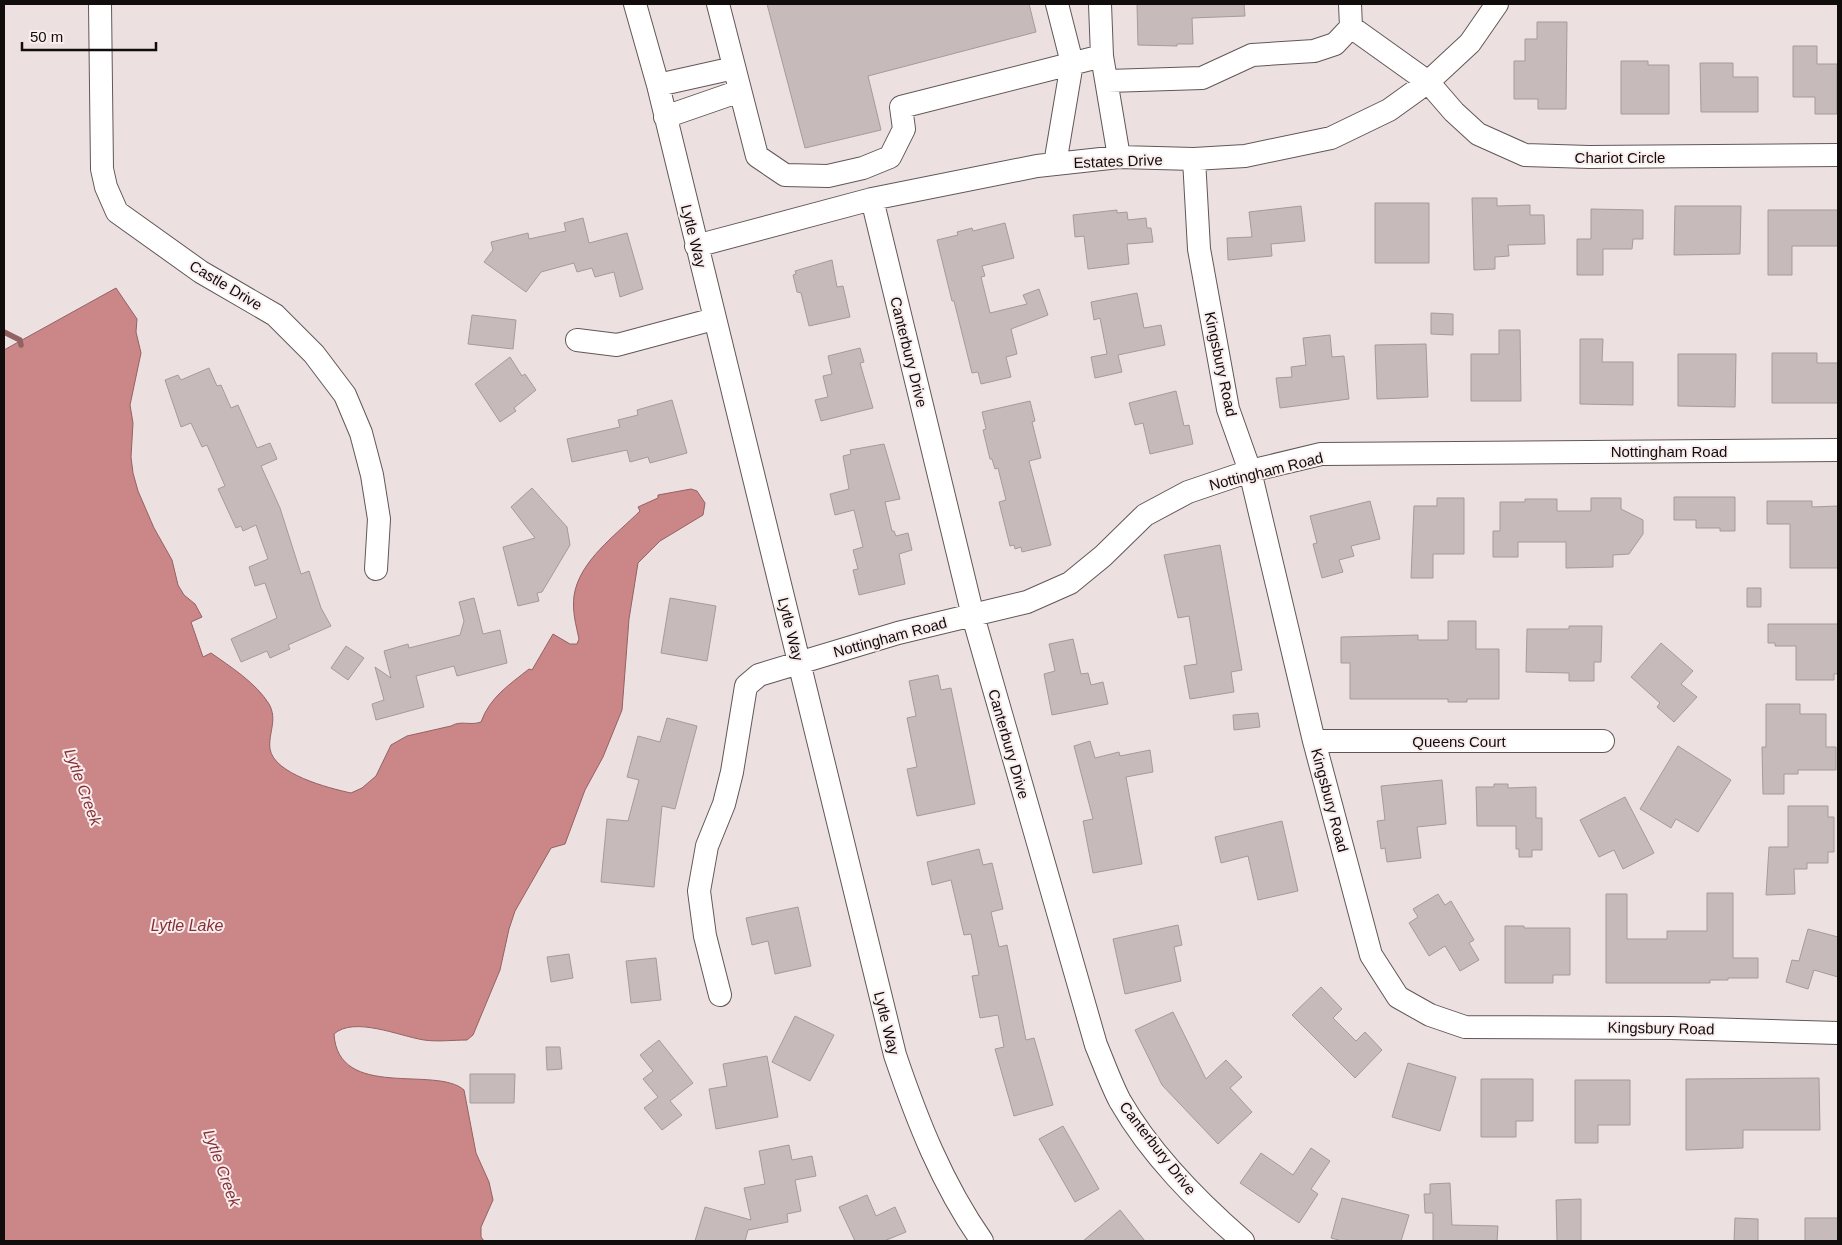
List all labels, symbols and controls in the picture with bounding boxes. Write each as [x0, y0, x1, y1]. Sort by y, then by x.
scale bar [22, 20, 156, 52]
text: 50 m [30, 28, 63, 45]
street label: Chariot Circle [1575, 149, 1665, 166]
street label: Estates Drive [1073, 151, 1163, 171]
street label: Lytle Way [678, 203, 710, 270]
street label: Castle Drive [187, 257, 265, 313]
street label: Canterbury Drive [887, 295, 931, 409]
street label: Kingsbury Road [1202, 310, 1240, 418]
street label: Nottingham Road [1611, 443, 1727, 460]
street label: Nottingham Road [1207, 449, 1325, 493]
street label: Lytle Way [775, 596, 807, 663]
street label: Nottingham Road [831, 614, 949, 660]
street label: Canterbury Drive [985, 687, 1033, 801]
street label: Queens Court [1412, 733, 1507, 750]
water label: Lytle Creek [61, 746, 105, 829]
street label: Kingsbury Road [1308, 746, 1352, 854]
water label: Lytle Lake [151, 917, 223, 934]
street label: Lytle Way [871, 990, 903, 1057]
street label: Kingsbury Road [1607, 1019, 1715, 1037]
street label: Canterbury Drive [1116, 1098, 1200, 1198]
water label: Lytle Creek [200, 1127, 244, 1210]

